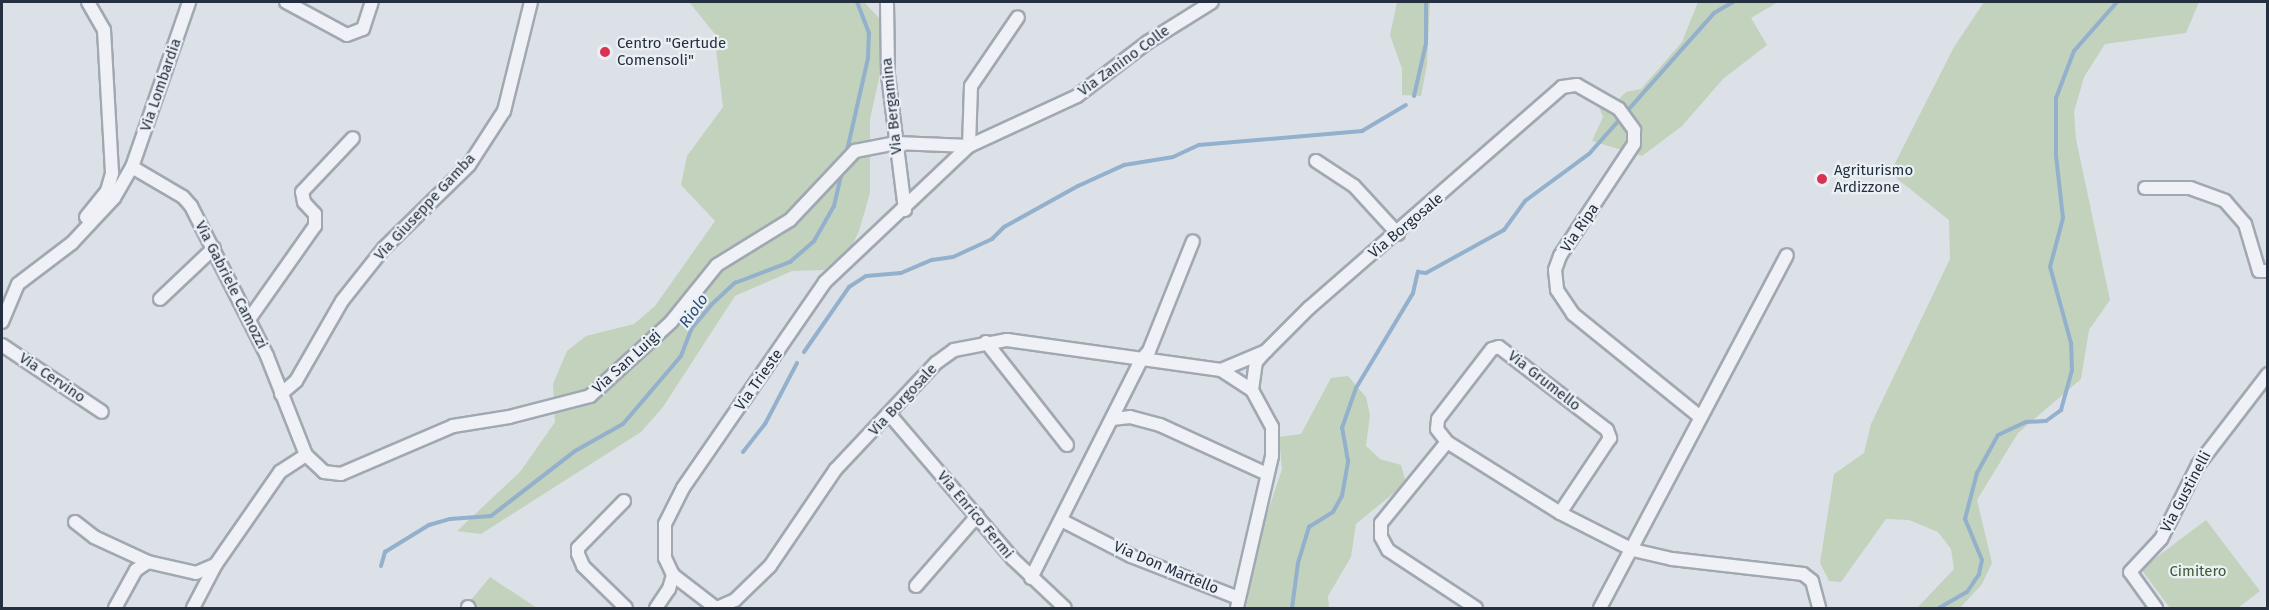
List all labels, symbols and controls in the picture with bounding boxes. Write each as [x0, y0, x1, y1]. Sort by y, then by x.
street label: Via Zanino Colle [1075, 22, 1173, 100]
place label: Centro "Gertude Comensoli" [617, 34, 726, 69]
street label: Via Lombardia [137, 36, 185, 134]
marker: Centro "Gertude Comensoli" [598, 45, 612, 59]
street label: Via Bergamina [878, 57, 906, 155]
street label: Via Giuseppe Gamba [371, 150, 479, 264]
place label: Agriturismo Ardizzone [1834, 161, 1913, 196]
marker: Agriturismo Ardizzone [1815, 172, 1829, 186]
street label: Via Borgosale [1365, 190, 1447, 262]
street label: Via Ripa [1557, 200, 1603, 256]
street label: Via Gabriele Camozzi [191, 218, 271, 352]
water label: Riolo [675, 290, 713, 332]
street label: Via San Luigi [589, 327, 665, 397]
street label: Via Trieste [731, 346, 787, 414]
street label: Via Grumello [1504, 347, 1584, 415]
street label: Via Cervino [15, 349, 89, 407]
street label: Via Borgosale [865, 360, 941, 440]
street label: Via Gustinelli [2157, 448, 2215, 536]
street label: Via Enrico Fermi [933, 468, 1017, 562]
street label: Via Don Martello [1111, 538, 1221, 598]
park label: Cimitero [2169, 563, 2227, 581]

